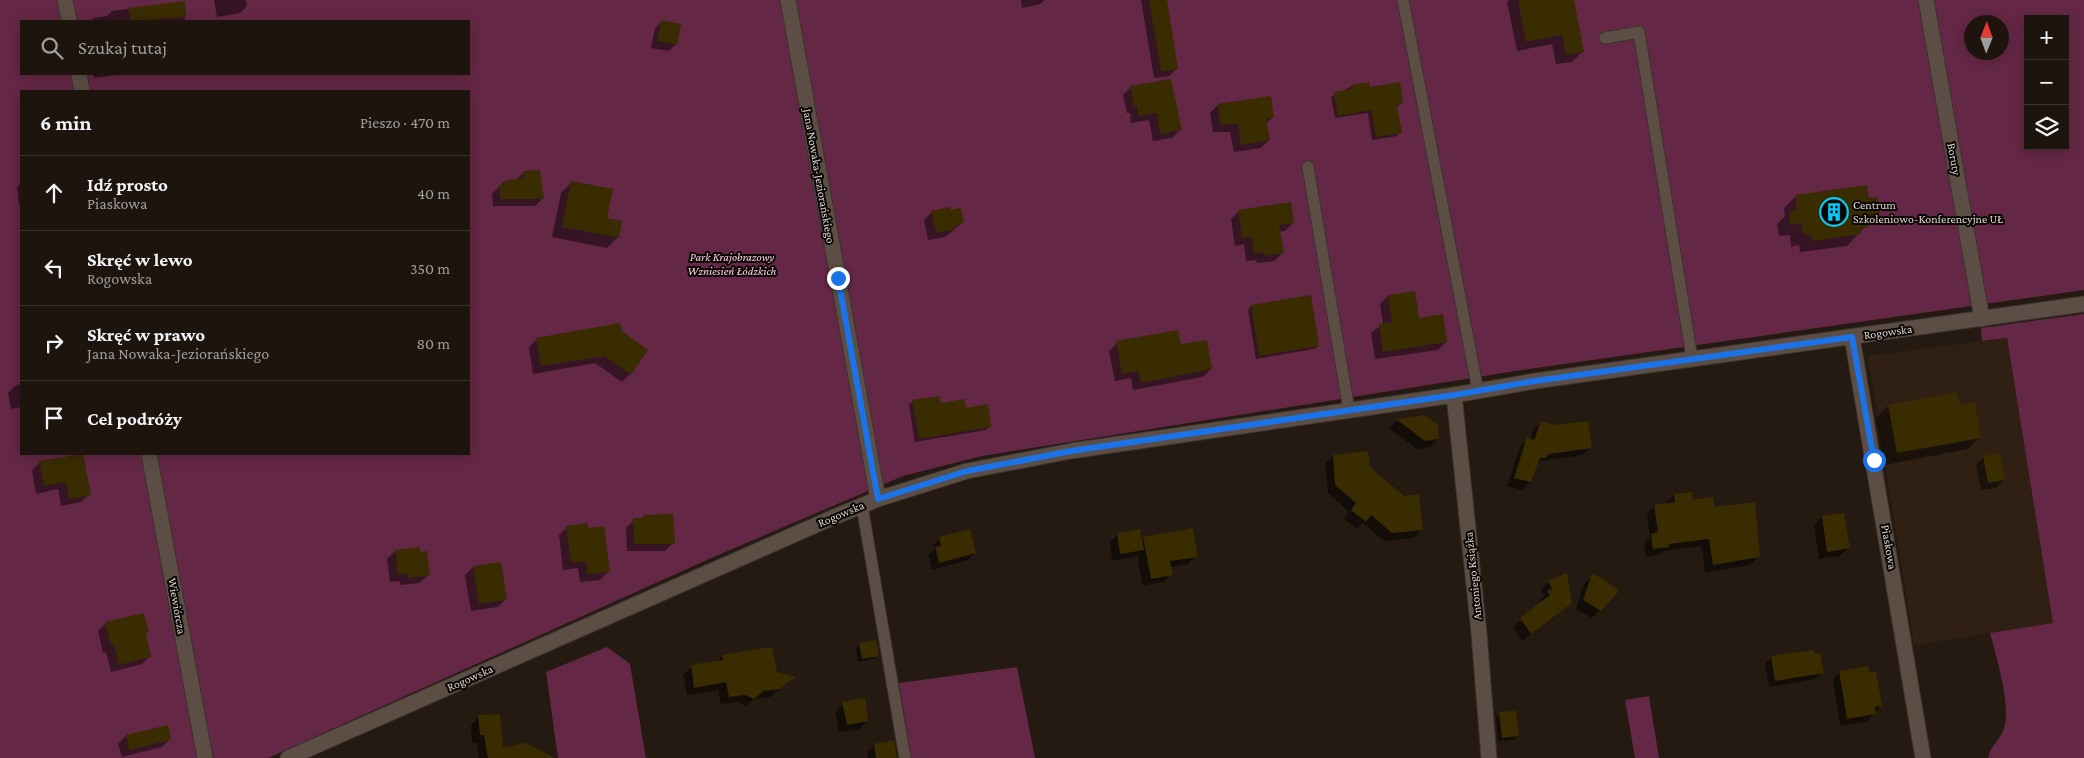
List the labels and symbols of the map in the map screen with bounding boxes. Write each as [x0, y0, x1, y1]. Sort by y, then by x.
north arrow [1964, 15, 2009, 60]
street label: Jana Nowaka-Jeziorańskiego [800, 107, 838, 245]
street label: Boruty [1944, 142, 1964, 177]
building icon: Centrum Szkoleniowo-Konferencyjne UŁ [1819, 197, 1849, 227]
place label: Centrum Szkoleniowo-Konferencyjne UŁ [1853, 198, 2003, 226]
park label: Park Krajobrazowy Wzniesień Łódzkich [688, 250, 777, 278]
route end [827, 267, 850, 290]
street label: Rogowska [1863, 322, 1914, 342]
route start [1863, 449, 1886, 472]
street label: Rogowska [816, 498, 867, 530]
street label: Piaskowa [1878, 523, 1900, 571]
street label: Antoniego Książka [1461, 531, 1485, 621]
street label: Wiewiórcza [165, 577, 189, 636]
street label: Rogowska [445, 661, 496, 694]

